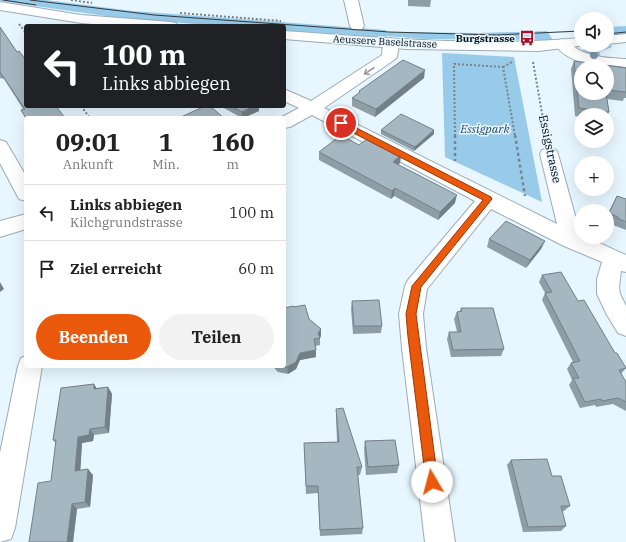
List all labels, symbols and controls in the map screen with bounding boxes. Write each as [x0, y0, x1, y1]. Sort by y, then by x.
map controls [574, 12, 614, 244]
button: sound [574, 12, 614, 52]
bus stop icon: Burgstrasse [518, 29, 536, 47]
street label: Aeussere Baselstrasse [333, 32, 437, 51]
place label: Burgstrasse [456, 32, 515, 45]
text: 100 m [102, 36, 186, 73]
icon: left [36, 40, 88, 92]
button: search [574, 60, 614, 100]
one-way arrow [364, 67, 375, 75]
text: Links abbiegen [102, 72, 231, 95]
pin [324, 106, 358, 140]
button: layers [574, 108, 614, 148]
icon: arrive [330, 112, 352, 134]
street label: Essigstrasse [536, 113, 565, 184]
park label: Essigpark [459, 121, 510, 136]
text: 09:01 [56, 126, 121, 158]
text: 1 [159, 126, 173, 158]
text: 160 [211, 126, 254, 158]
text: Ankunft [63, 156, 113, 173]
text: Min. [152, 156, 180, 173]
text: m [227, 156, 239, 173]
button: + [574, 156, 614, 196]
text: Links abbiegen [70, 195, 182, 214]
icon: left [36, 202, 58, 224]
text: 100 m [229, 203, 274, 222]
button: − [574, 204, 614, 244]
text: Kilchgrundstrasse [70, 214, 183, 231]
icon: arrive [36, 258, 58, 280]
text: Ziel erreicht [70, 259, 162, 278]
text: 60 m [238, 259, 274, 278]
button: Beenden [36, 314, 151, 360]
button: Teilen [159, 314, 274, 360]
position arrow [411, 461, 453, 503]

